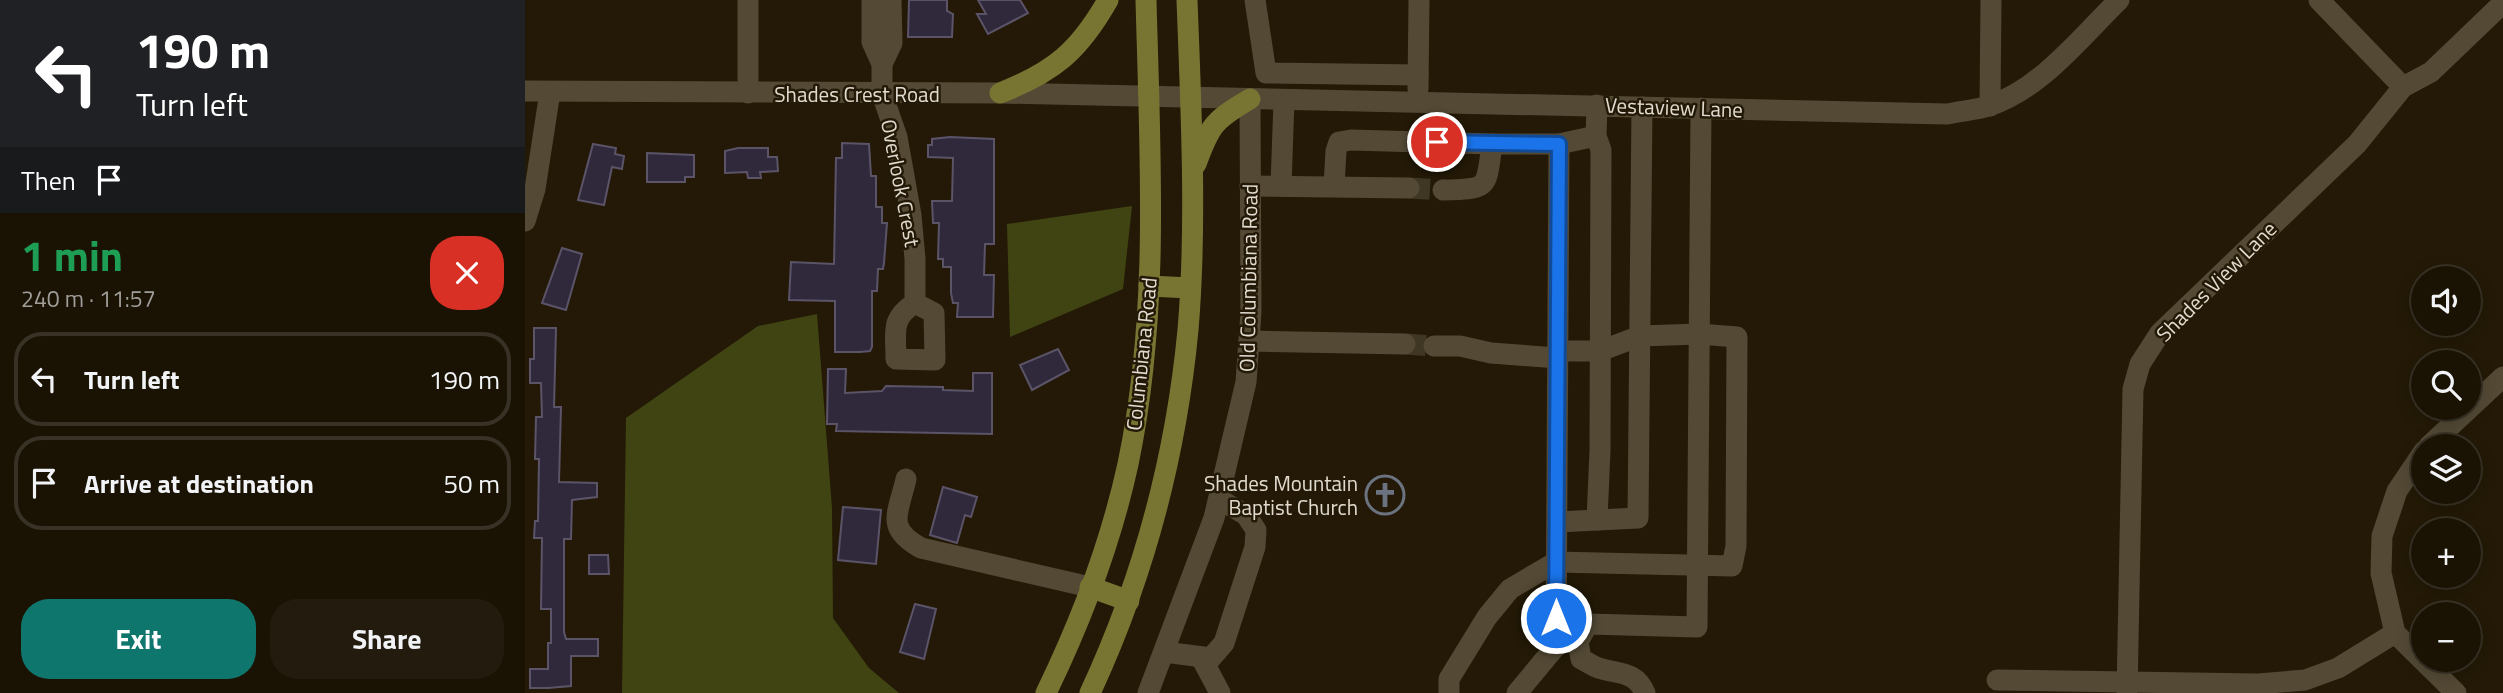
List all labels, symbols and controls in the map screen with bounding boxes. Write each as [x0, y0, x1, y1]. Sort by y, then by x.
text: 190 m [136, 12, 270, 87]
icon: left [21, 28, 112, 119]
street label: Shades Crest Road [774, 78, 940, 110]
text: Turn left [136, 80, 248, 128]
street label: Vestaview Lane [1604, 89, 1744, 125]
pin [1407, 112, 1467, 172]
street label: Overlook Crest [873, 116, 929, 250]
icon: arrive [1418, 123, 1456, 161]
text: Then [21, 161, 76, 200]
icon: arrive [90, 161, 128, 199]
street label: Old Columbiana Road [1230, 184, 1266, 372]
street label: Shades View Lane [2148, 213, 2284, 349]
text: 1 min [21, 223, 123, 287]
button: close [430, 236, 504, 310]
map controls [2411, 266, 2481, 672]
button: sound [2411, 266, 2481, 336]
street label: Columbiana Road [1117, 276, 1165, 432]
text: 240 m · 11:57 [21, 281, 156, 316]
button: search [2411, 350, 2481, 420]
icon: left [25, 360, 63, 398]
text: Turn left [84, 360, 179, 399]
text: 190 m [429, 360, 500, 399]
button: layers [2411, 434, 2481, 504]
icon: arrive [25, 464, 63, 502]
text: Arrive at destination [84, 464, 314, 503]
text: 50 m [443, 464, 500, 503]
place label: Shades Mountain Baptist Church [1204, 467, 1358, 523]
church icon: Shades Mountain Baptist Church [1364, 474, 1406, 516]
button: + [2411, 518, 2481, 588]
position arrow [1519, 581, 1593, 655]
button: Exit [21, 599, 256, 679]
button: Share [270, 599, 504, 679]
button: − [2411, 602, 2481, 672]

